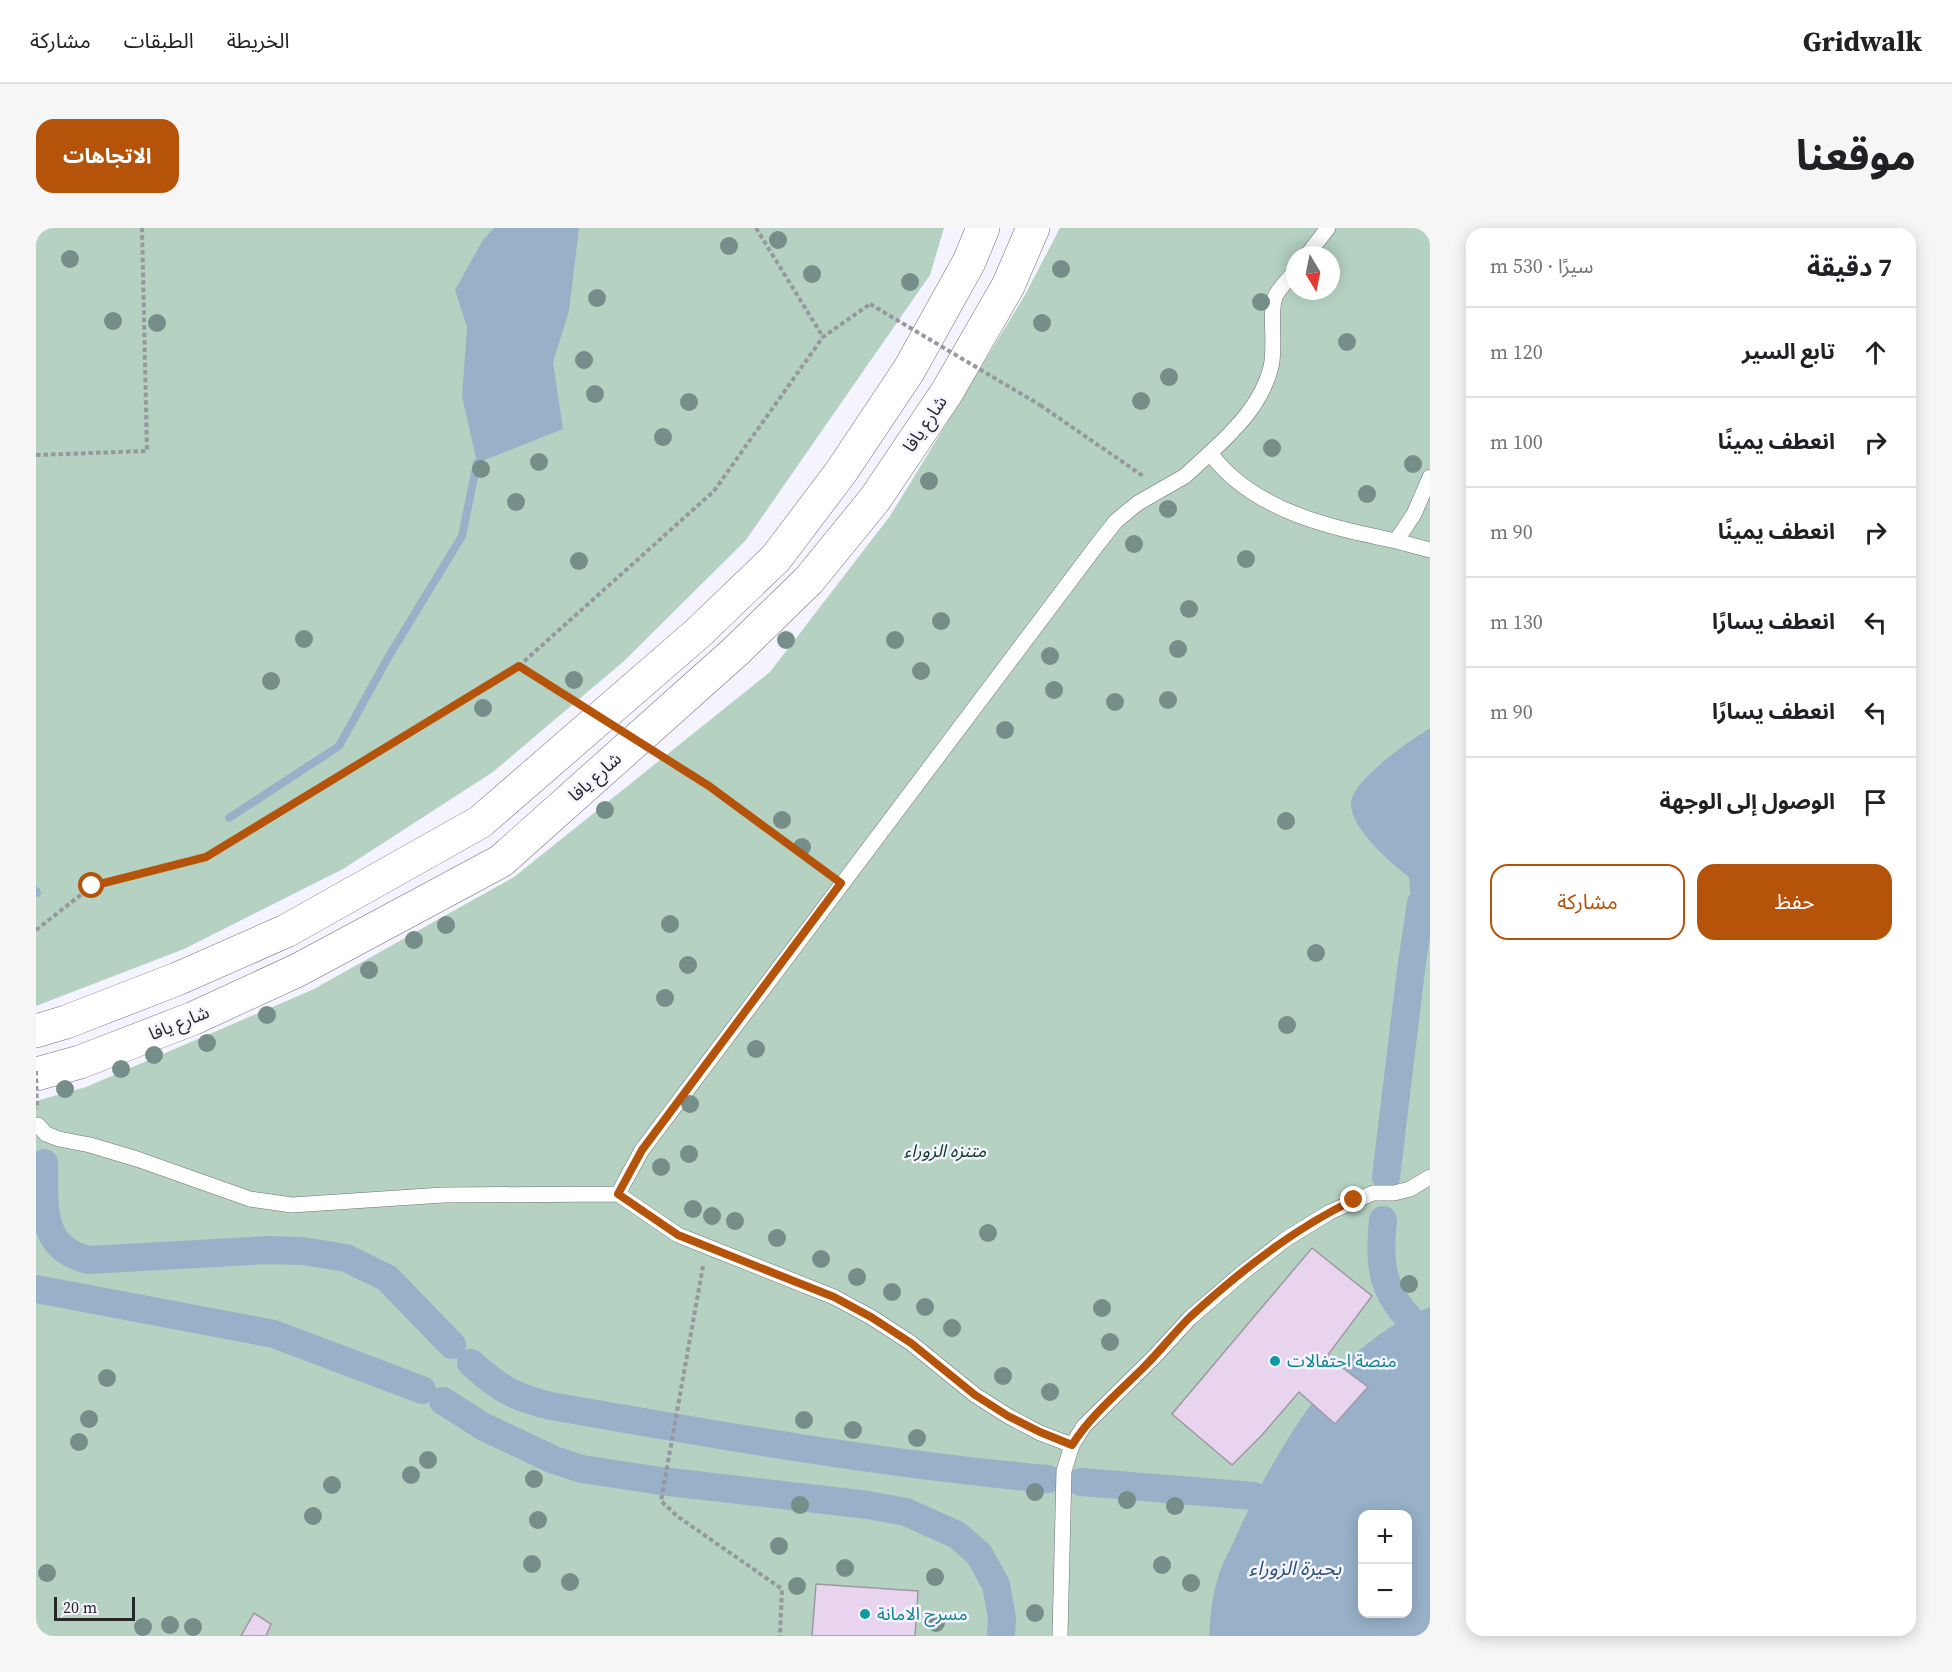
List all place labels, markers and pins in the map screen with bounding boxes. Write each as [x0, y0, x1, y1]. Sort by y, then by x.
place label: منصة احتفالات [1287, 1348, 1397, 1373]
marker: منصة احتفالات [1268, 1354, 1282, 1368]
place label: مسرح الامانة [877, 1601, 968, 1627]
marker: مسرح الامانة [858, 1607, 872, 1621]

